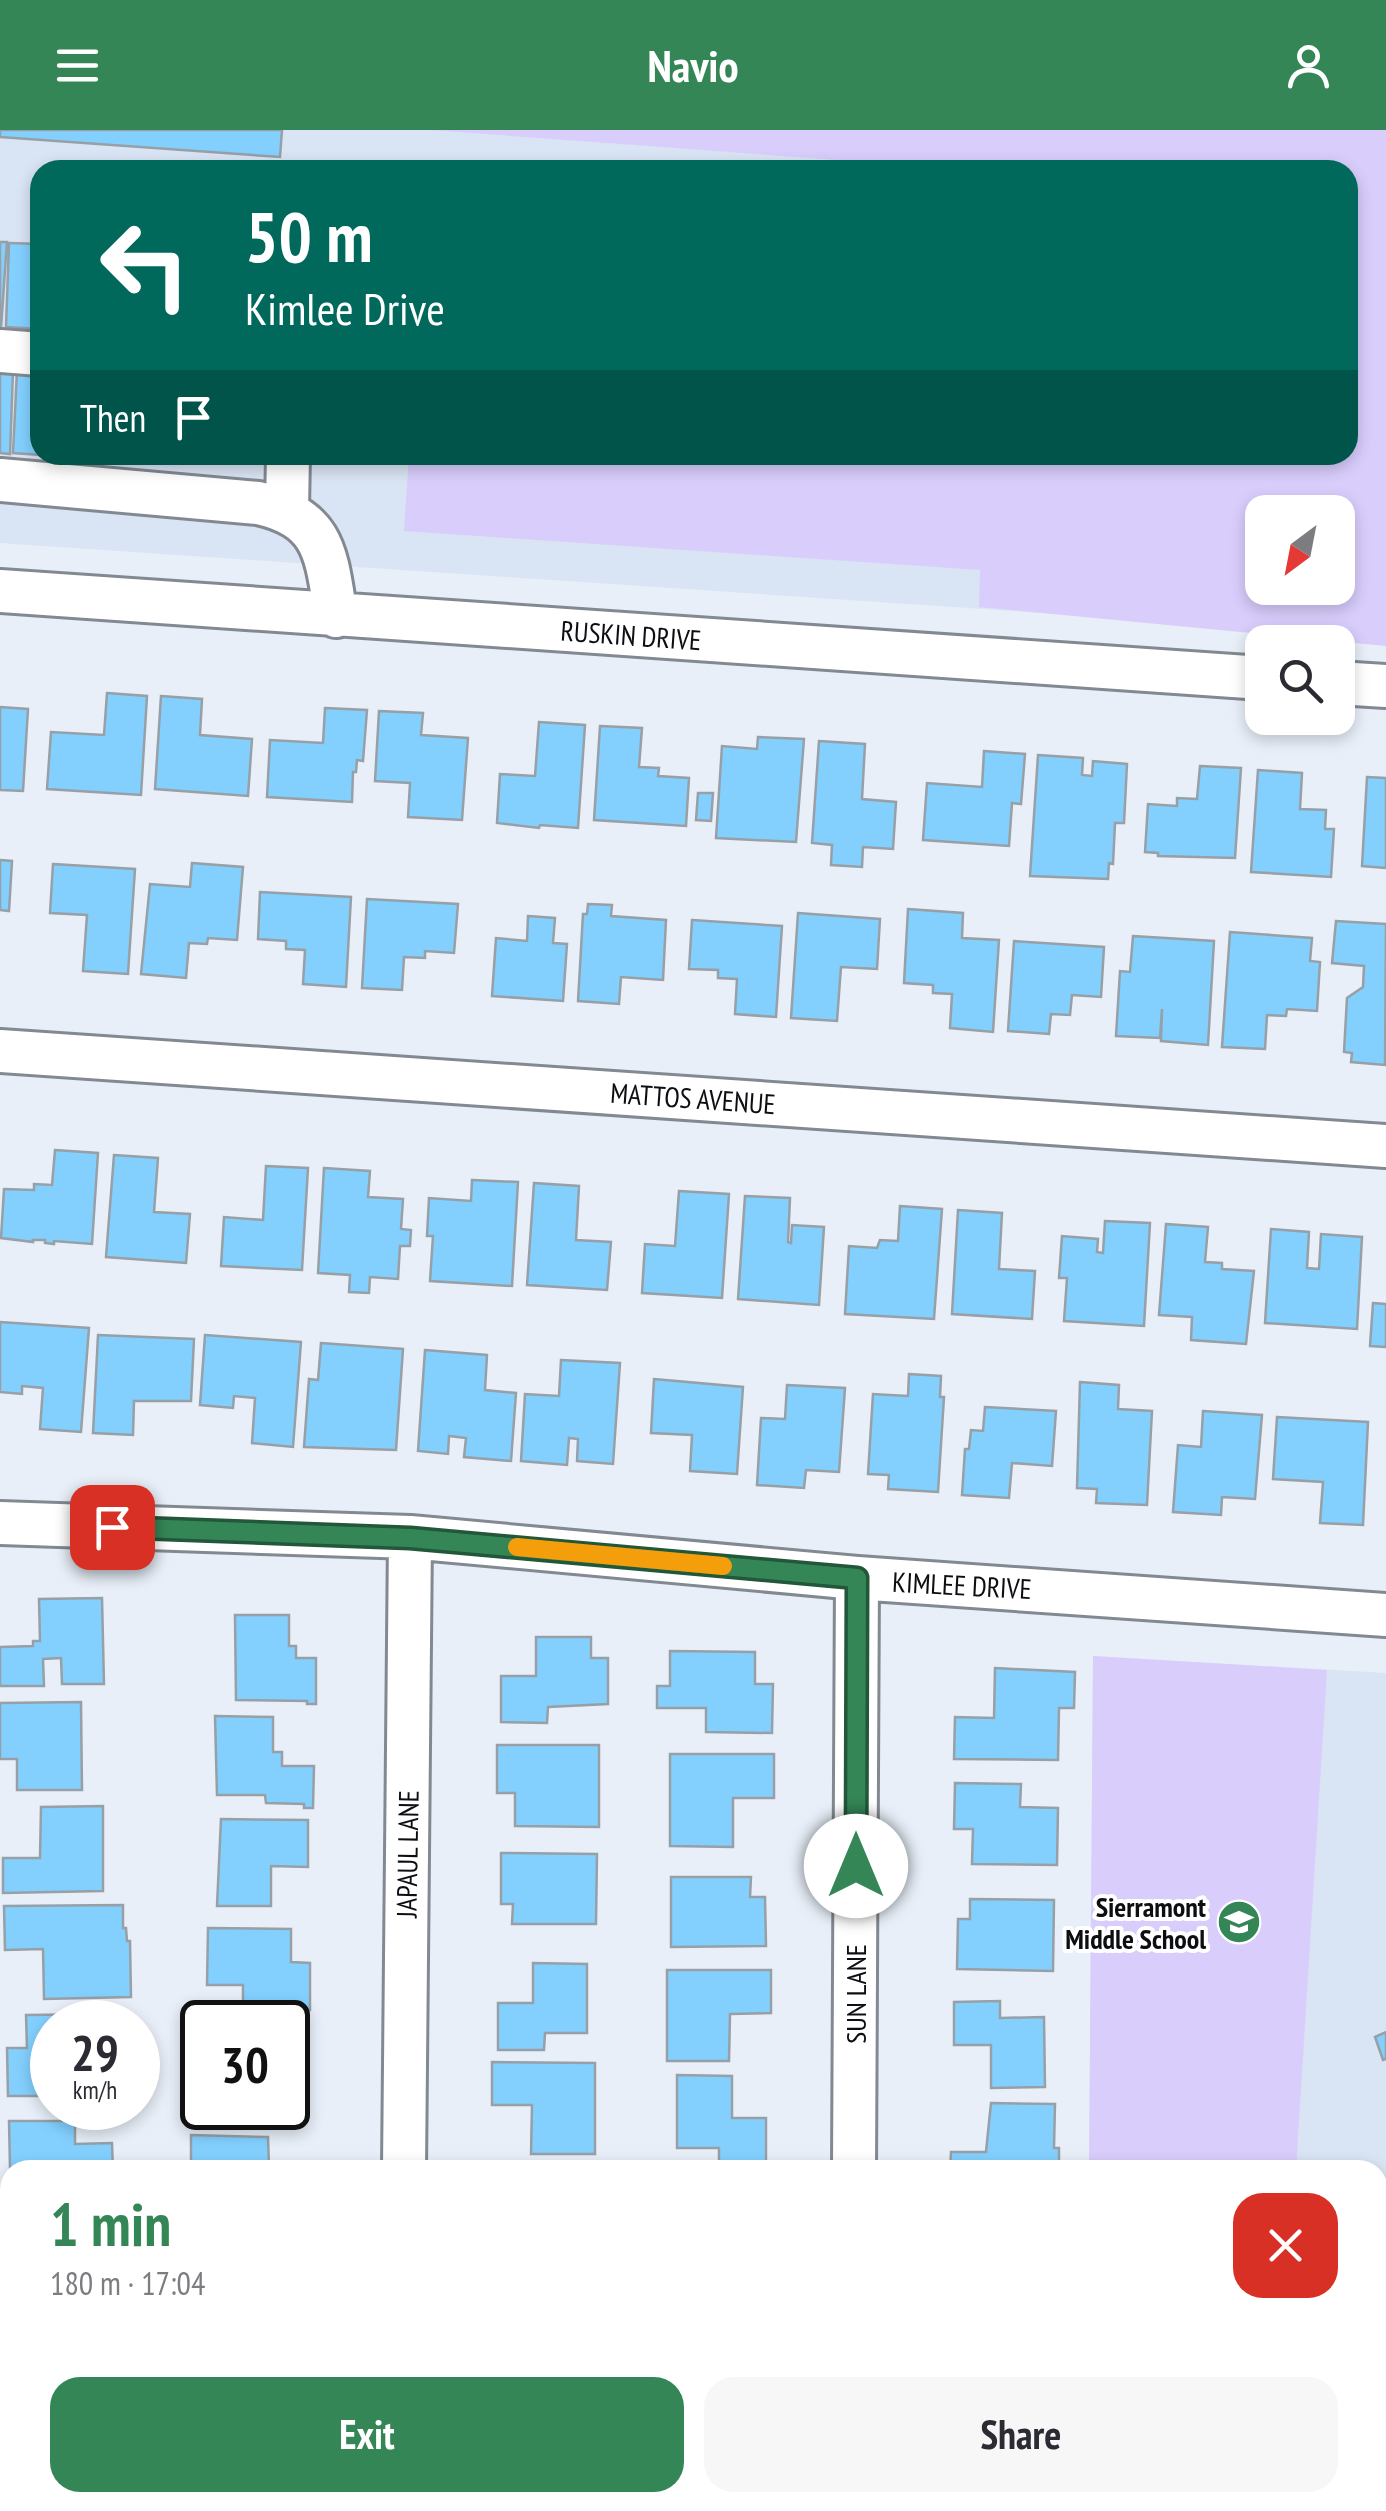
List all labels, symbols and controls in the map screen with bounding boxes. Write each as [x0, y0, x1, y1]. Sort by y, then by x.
text: Navio [648, 36, 739, 94]
icon: menu [50, 38, 105, 93]
icon: person [1281, 38, 1336, 93]
text: 50 m [245, 191, 373, 281]
icon: left [80, 200, 210, 330]
text: Kimlee Drive [245, 279, 445, 337]
icon: arrive [166, 390, 221, 445]
text: Then [80, 393, 146, 442]
north arrow [1245, 495, 1355, 605]
map controls [1245, 495, 1355, 735]
street label: RUSKIN DRIVE [559, 612, 703, 658]
button: search [1245, 625, 1355, 735]
street label: MATTOS AVENUE [609, 1074, 777, 1122]
pin [70, 1485, 155, 1570]
icon: arrive [85, 1500, 140, 1555]
street label: KIMLEE DRIVE [891, 1563, 1033, 1607]
street label: JAPAUL LANE [387, 1790, 427, 1919]
position arrow [804, 1814, 908, 1918]
place label: Sierramont Middle School [1065, 1888, 1206, 1957]
school or university icon: Sierramont Middle School [1216, 1899, 1262, 1945]
street label: SUN LANE [837, 1944, 874, 2044]
speed limit sign: 30 [180, 2000, 310, 2130]
text: 29 [71, 2020, 119, 2085]
text: km/h [73, 2074, 117, 2106]
text: 1 min [50, 2185, 171, 2263]
button: close [1233, 2193, 1338, 2298]
text: 180 m · 17:04 [50, 2262, 205, 2304]
button: Exit [50, 2377, 684, 2492]
button: Share [704, 2377, 1338, 2492]

